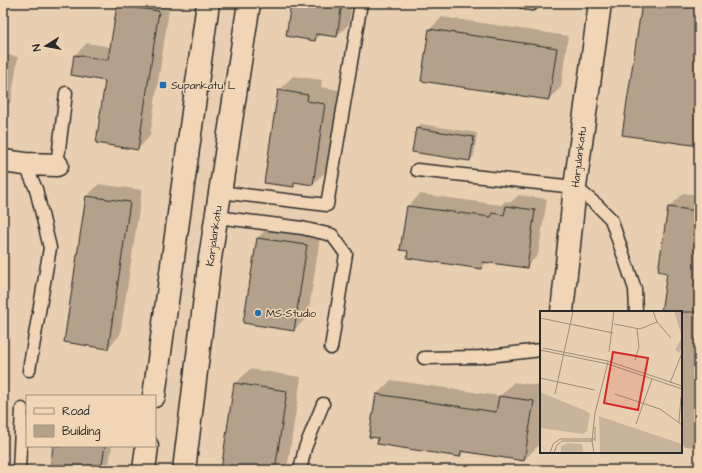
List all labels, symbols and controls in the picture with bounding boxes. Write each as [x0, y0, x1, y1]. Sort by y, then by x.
north arrow [26, 26, 66, 66]
text: N [29, 43, 45, 53]
place label: Supankatu L [171, 78, 236, 93]
marker: Supankatu L [158, 80, 168, 90]
street label: Harjulankatu [568, 125, 590, 188]
street label: Karjalankatu [202, 204, 226, 267]
place label: MS-Studio [266, 306, 317, 321]
marker: MS-Studio [253, 308, 263, 318]
inset map [540, 311, 682, 453]
legend [26, 395, 156, 447]
text: Road [62, 403, 90, 420]
text: Building [62, 423, 100, 441]

